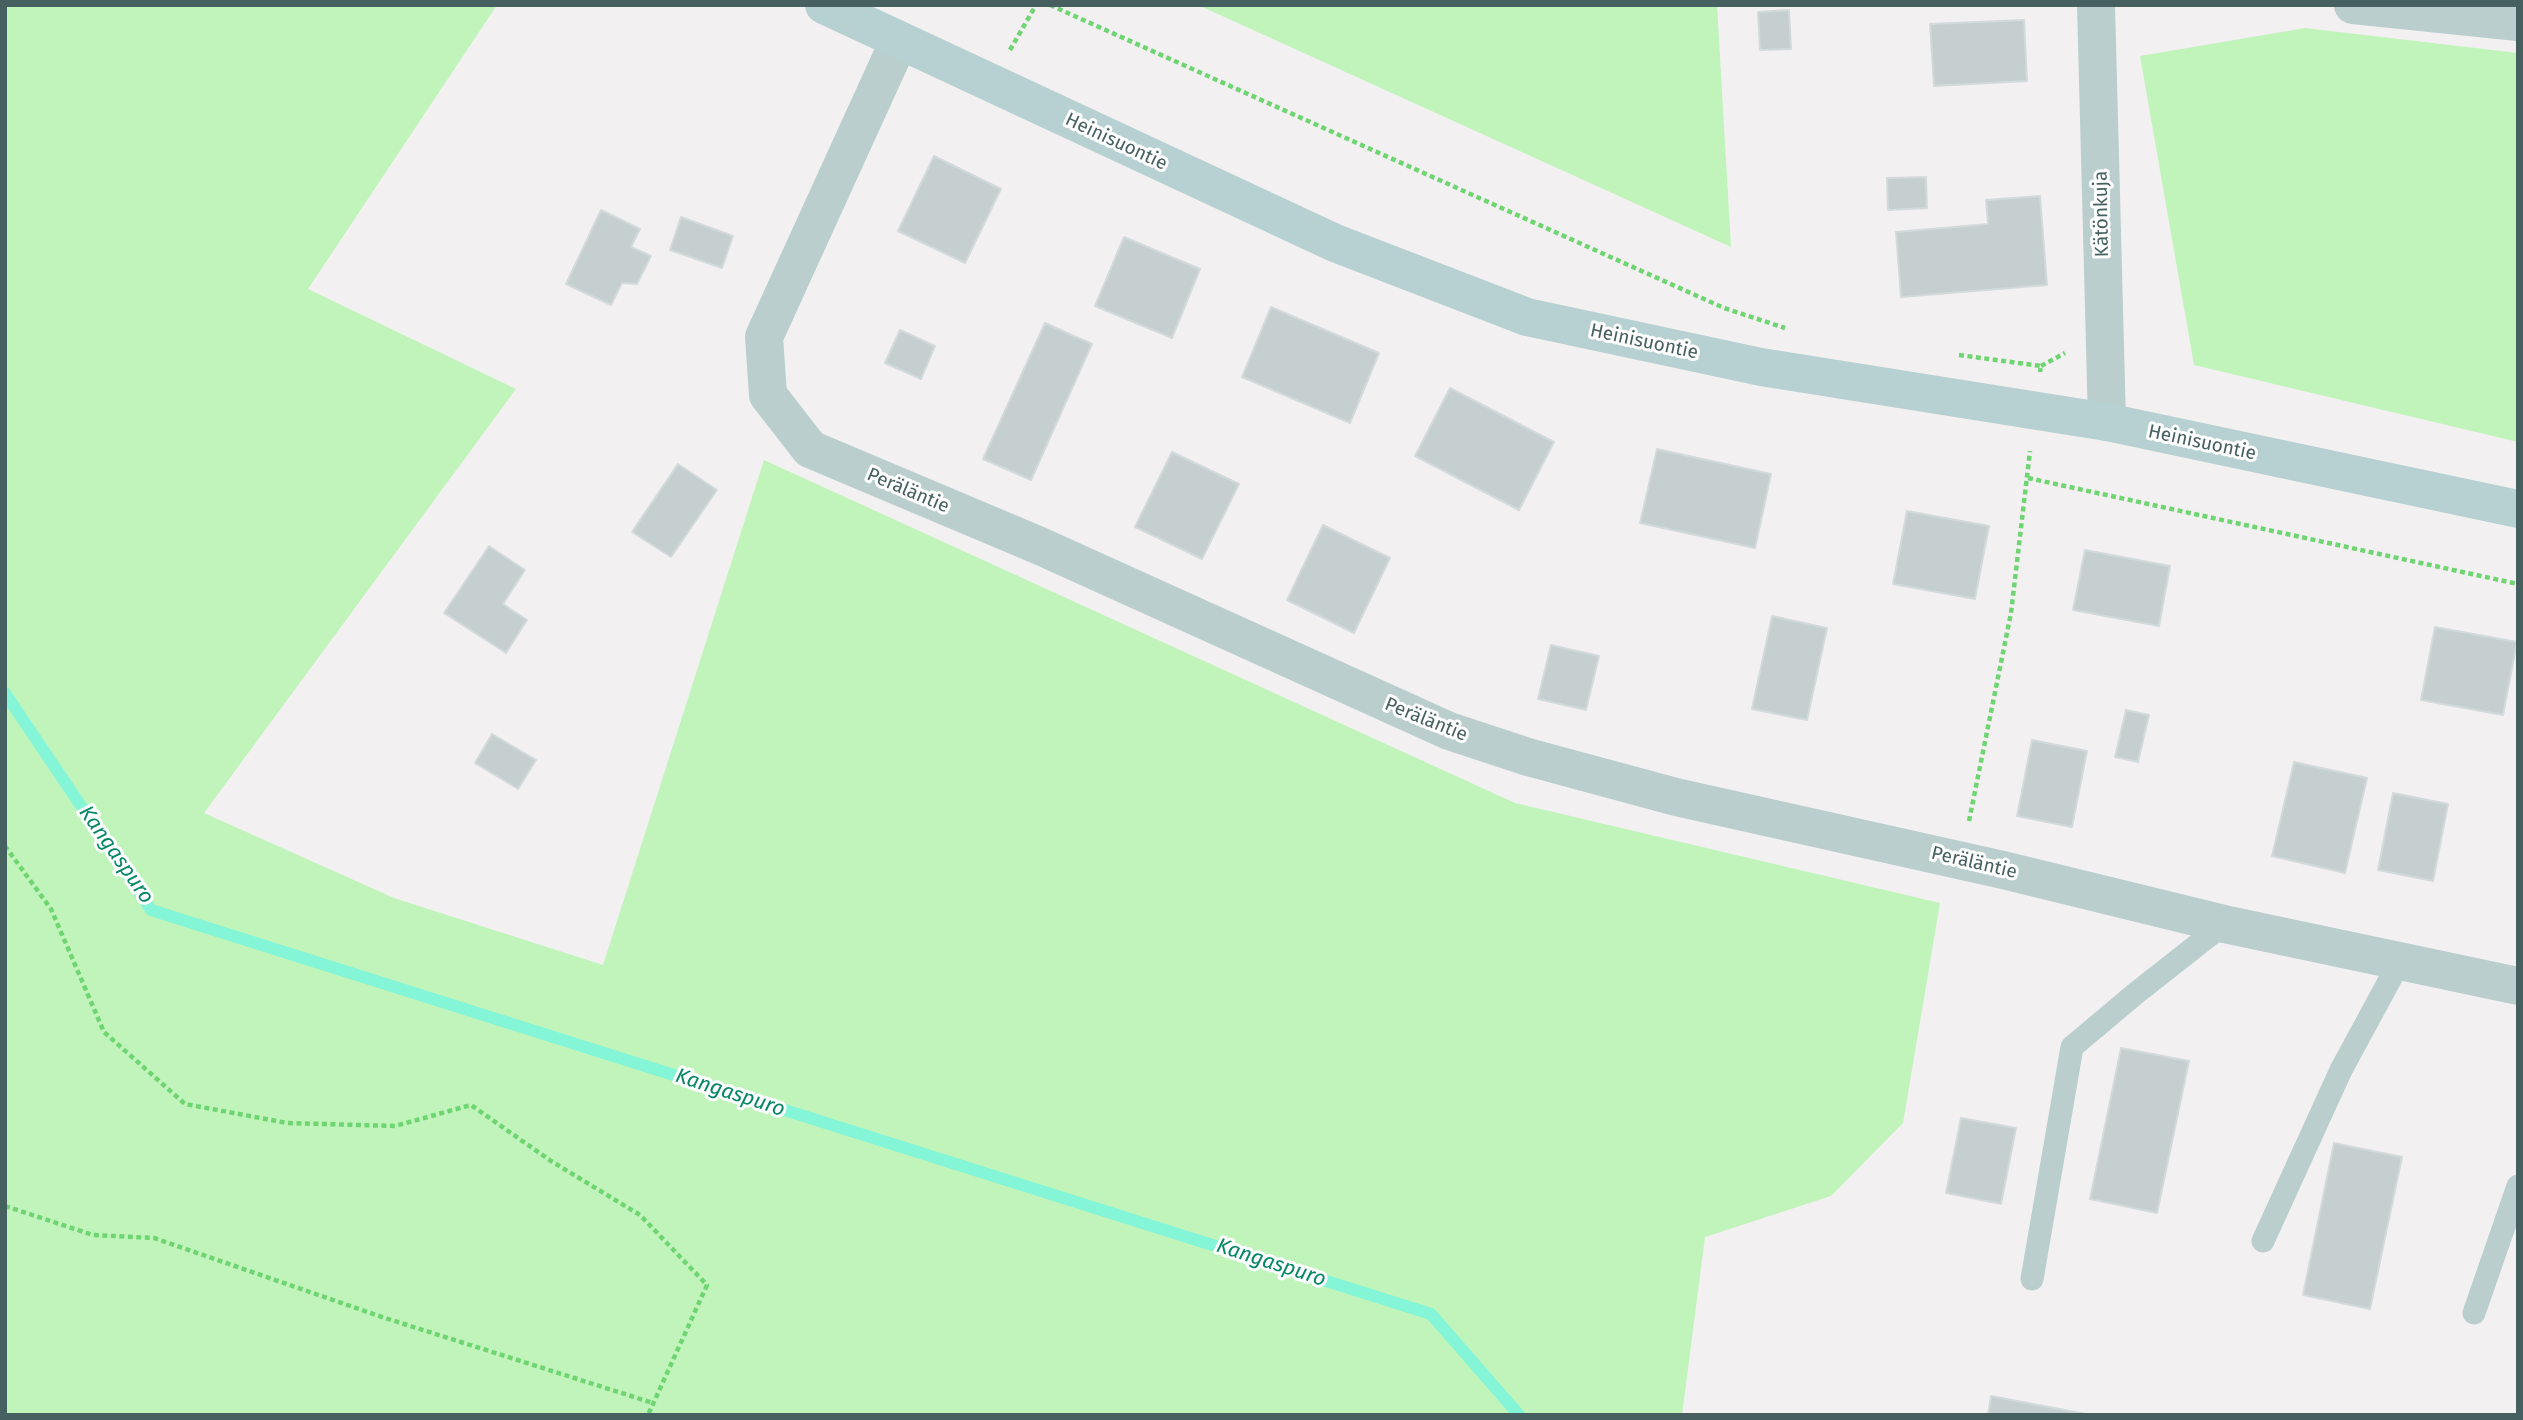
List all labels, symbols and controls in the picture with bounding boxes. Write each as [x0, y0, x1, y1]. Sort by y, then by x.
street label: Heinisuontie [1061, 108, 1171, 176]
street label: Kätönkuja [2090, 171, 2114, 257]
street label: Heinisuontie [1588, 319, 1700, 365]
street label: Heinisuontie [2146, 420, 2258, 466]
street label: Peräläntie [863, 463, 953, 519]
street label: Peräläntie [1381, 693, 1471, 747]
water label: Kangaspuro [73, 801, 159, 909]
street label: Peräläntie [1929, 842, 2019, 884]
water label: Kangaspuro [672, 1063, 788, 1123]
water label: Kangaspuro [1213, 1233, 1329, 1293]

